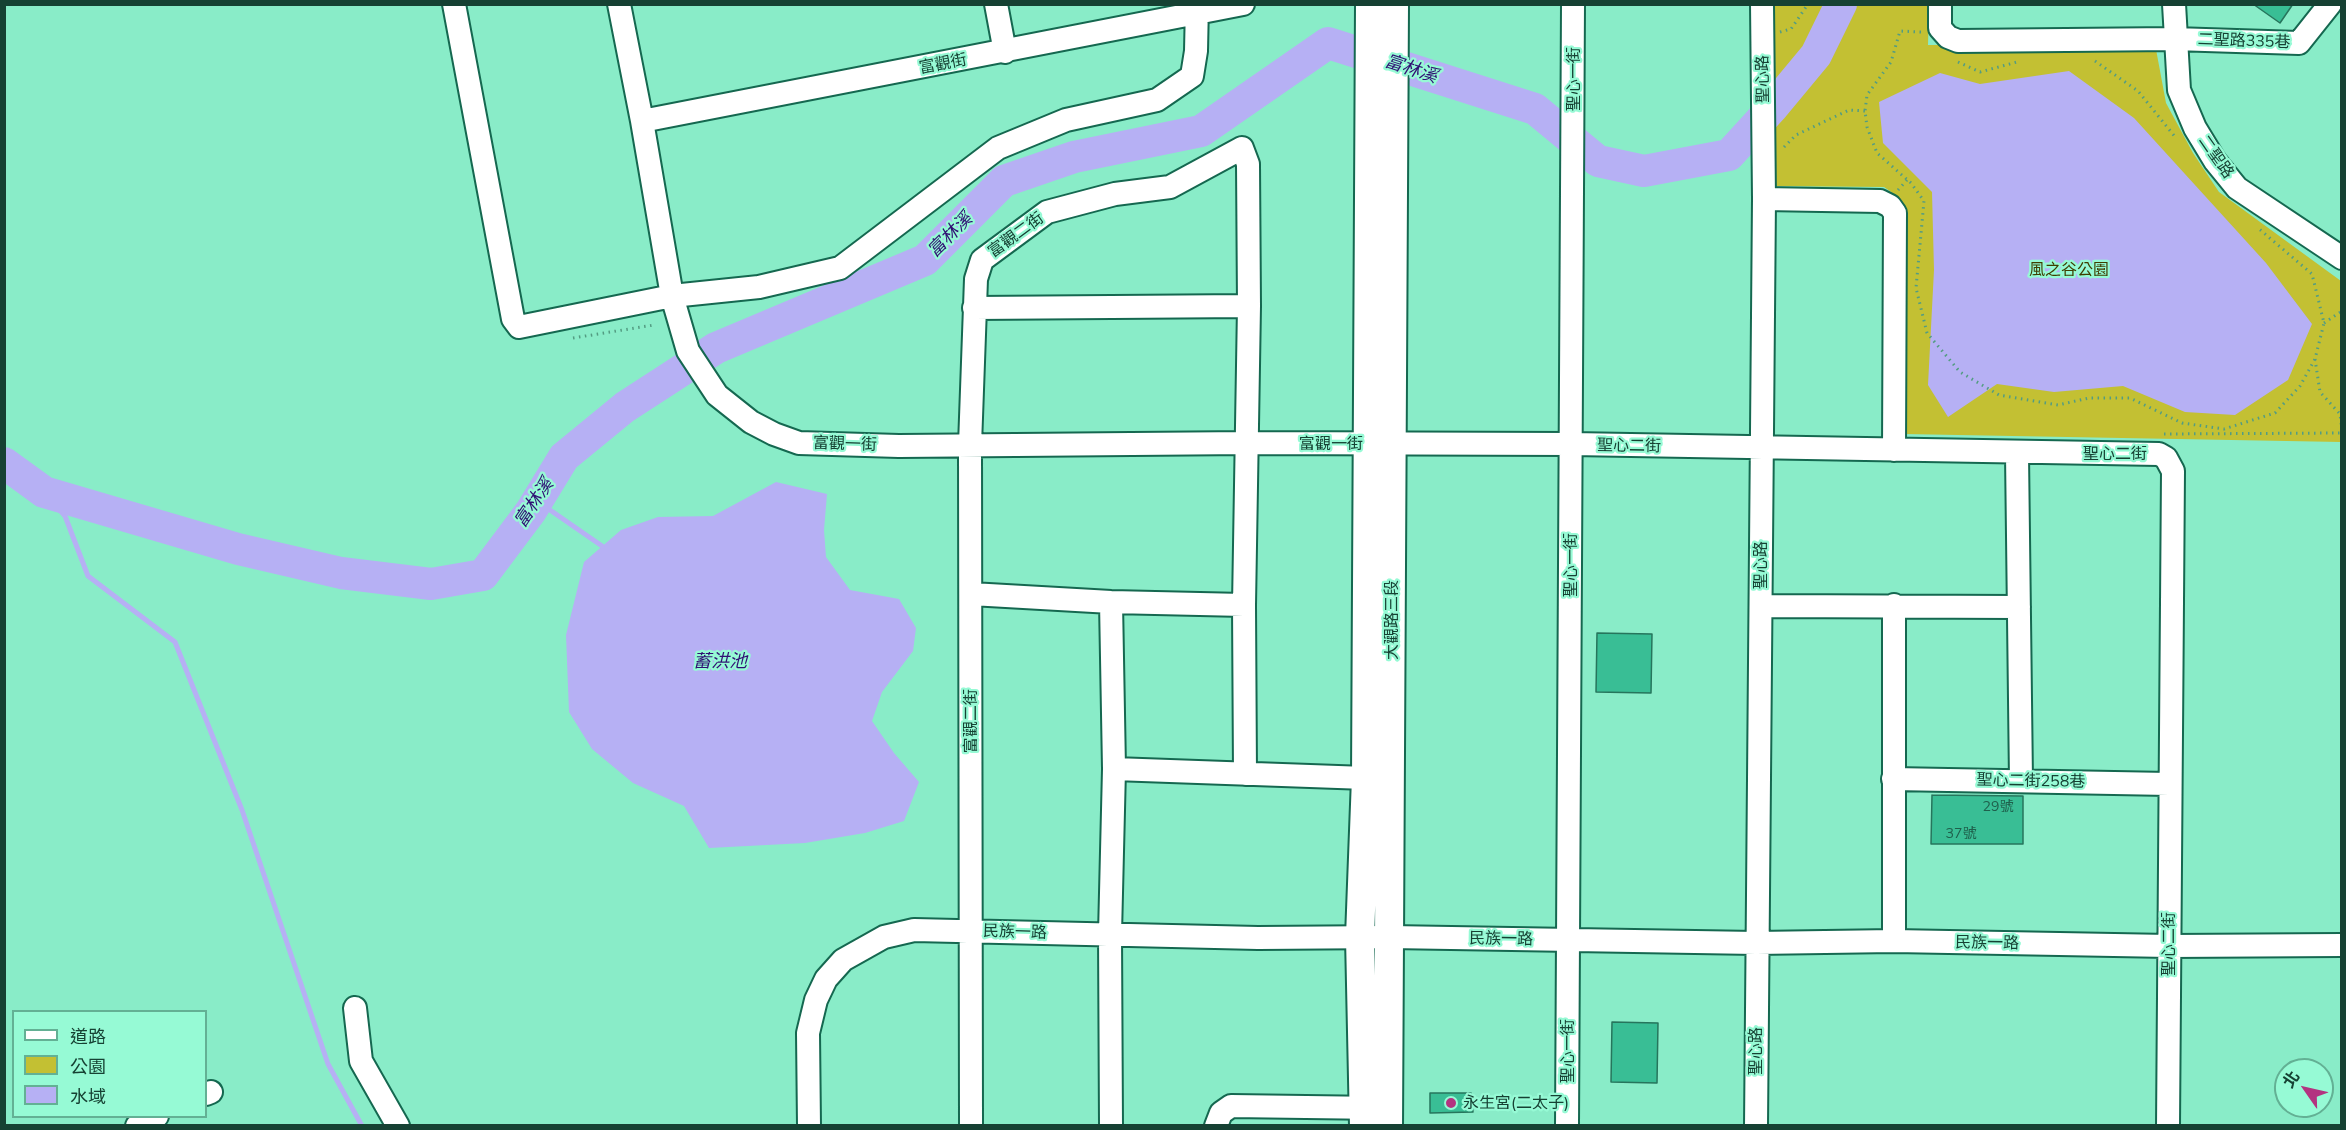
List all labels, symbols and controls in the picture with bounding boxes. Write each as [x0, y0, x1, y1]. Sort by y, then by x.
street label: 二聖路335巷 [2197, 30, 2291, 52]
street label: 聖心一街 [1564, 47, 1584, 111]
street label: 富觀街 [918, 50, 968, 78]
water label: 富林溪 [1382, 50, 1440, 88]
street label: 聖心路 [1753, 55, 1773, 103]
street label: 二聖路 [2194, 132, 2238, 182]
water label: 富林溪 [923, 208, 977, 262]
street label: 富觀二街 [984, 208, 1048, 262]
park label: 風之谷公園 [2029, 260, 2109, 280]
street label: 富觀一街 [813, 433, 877, 455]
street label: 富觀一街 [1299, 434, 1363, 454]
street label: 聖心二街 [1597, 436, 1661, 456]
street label: 聖心二街 [2083, 444, 2147, 464]
water label: 富林溪 [510, 475, 558, 531]
street label: 聖心一街 [1561, 533, 1581, 597]
street label: 聖心路 [1751, 541, 1771, 589]
street label: 大觀路三段 [1382, 580, 1402, 660]
water label: 蓄洪池 [693, 651, 747, 673]
street label: 富觀二街 [961, 689, 981, 753]
street label: 聖心二街258巷 [1976, 770, 2086, 792]
house number: 29號 [1983, 799, 2013, 815]
house number: 37號 [1946, 826, 1976, 842]
street label: 聖心二街 [2159, 912, 2179, 976]
street label: 民族一路 [983, 921, 1047, 943]
street label: 民族一路 [1469, 929, 1533, 949]
street label: 民族一路 [1955, 933, 2019, 953]
legend [12, 1010, 207, 1118]
street label: 聖心一街 [1558, 1019, 1578, 1083]
text: 道路 [70, 1025, 106, 1048]
street label: 聖心路 [1746, 1027, 1766, 1075]
text: 公園 [70, 1055, 106, 1078]
north arrow [2274, 1058, 2334, 1118]
text: 北 [2278, 1067, 2303, 1091]
text: 水域 [70, 1085, 106, 1108]
place label: 永生宮(二太子) [1463, 1093, 1569, 1113]
marker: 永生宮(二太子) [1444, 1096, 1458, 1110]

